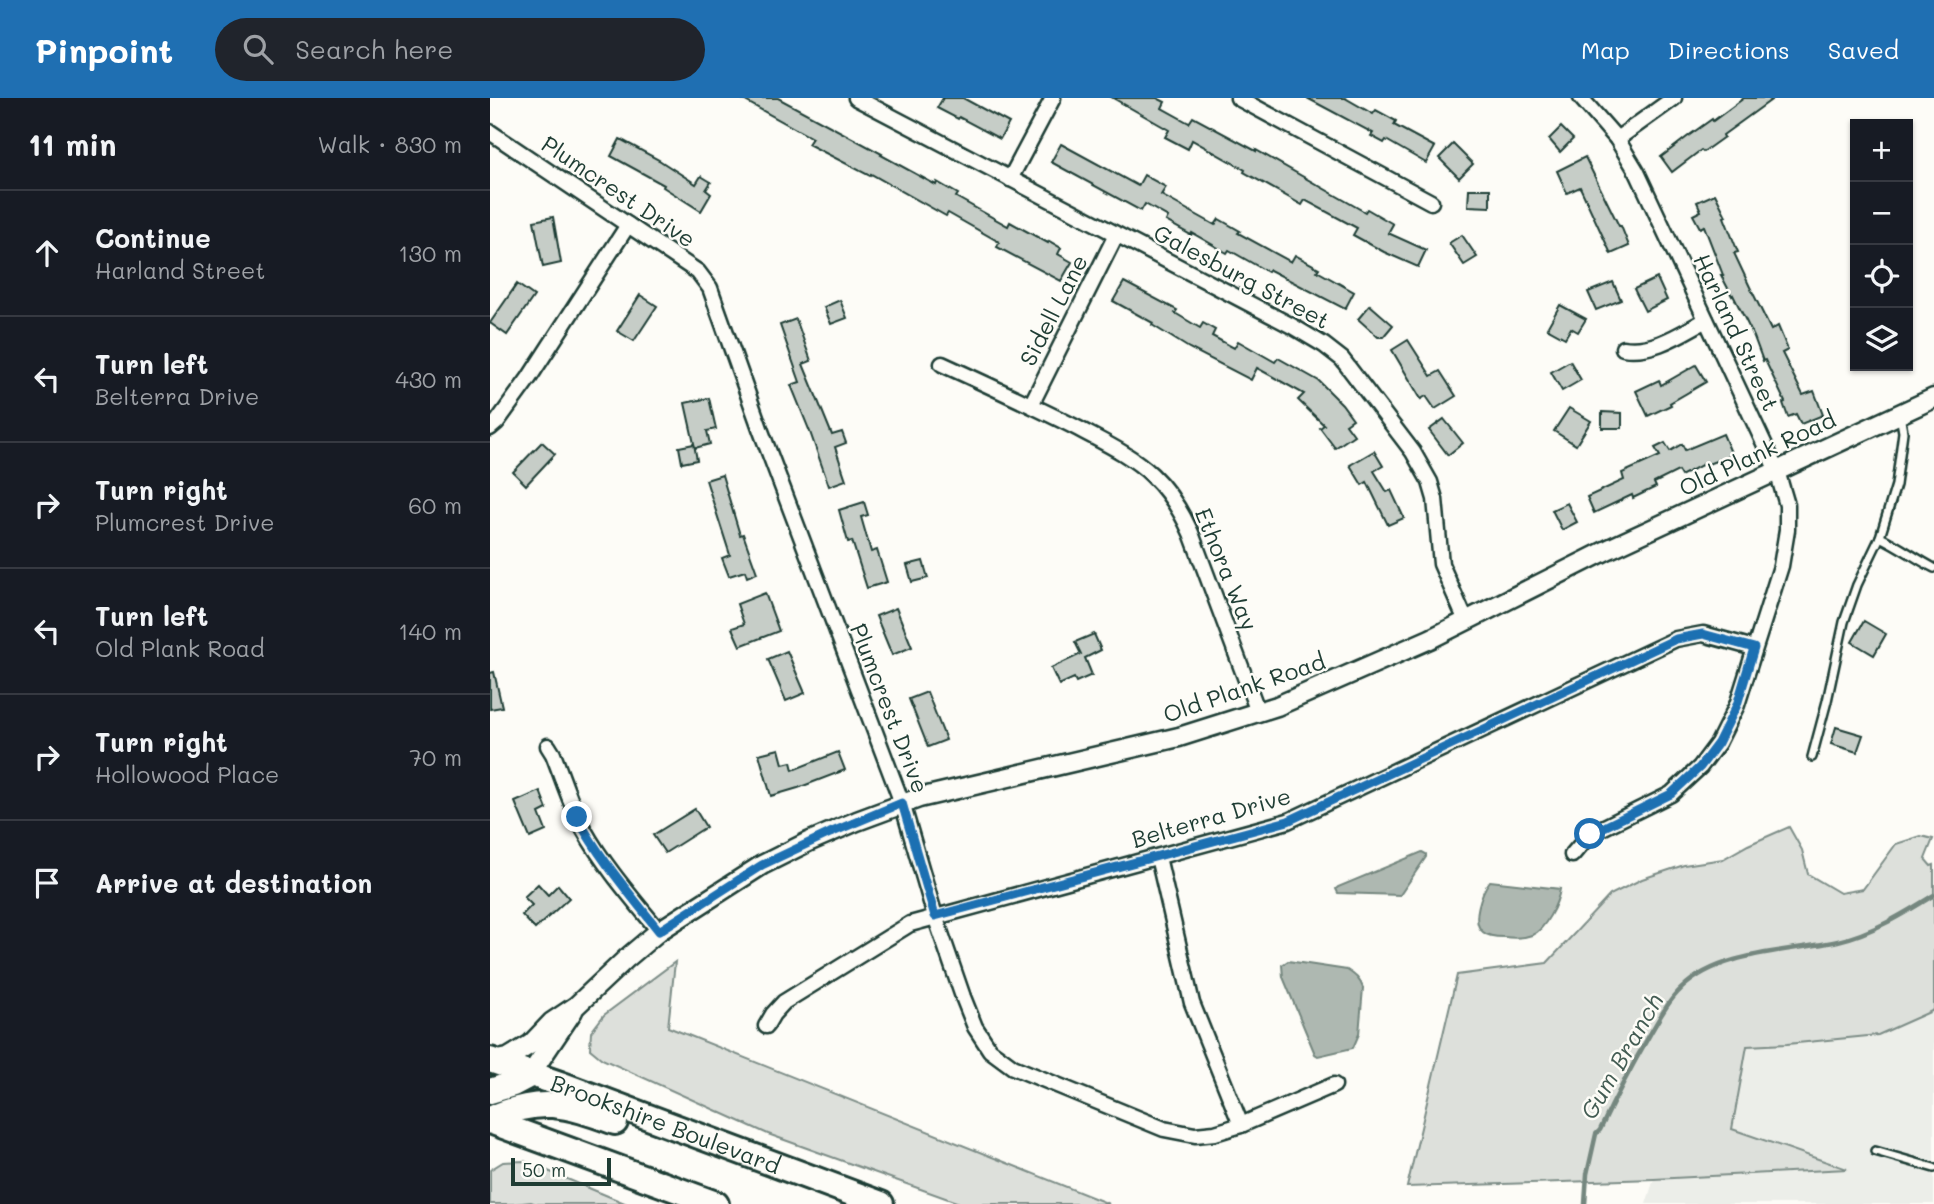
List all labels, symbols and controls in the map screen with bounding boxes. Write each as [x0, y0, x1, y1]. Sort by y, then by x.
search box [215, 18, 705, 81]
text: Pinpoint [35, 28, 173, 71]
icon: search [239, 30, 277, 68]
text: Search here [295, 32, 453, 66]
text: Map [1581, 34, 1630, 65]
text: Directions [1668, 34, 1790, 65]
text: Saved [1828, 34, 1899, 65]
map controls [1850, 119, 1913, 371]
button: + [1850, 119, 1913, 182]
text: 11 min [28, 124, 117, 164]
street label: Plumcrest Drive [536, 128, 702, 254]
text: Walk · 830 m [317, 129, 462, 159]
button: − [1850, 182, 1913, 245]
street label: Galesburg Street [1149, 217, 1335, 335]
text: Continue [95, 221, 211, 255]
icon: ahead [28, 234, 66, 272]
text: 130 m [398, 238, 462, 268]
button: locate [1850, 245, 1913, 308]
street label: Harland Street [1687, 248, 1787, 416]
street label: Sidell Lane [1012, 249, 1094, 371]
text: Harland Street [95, 255, 265, 285]
button: layers [1850, 308, 1913, 371]
text: Turn left [95, 347, 208, 381]
icon: left [28, 360, 66, 398]
text: 430 m [395, 364, 462, 394]
text: Belterra Drive [95, 381, 259, 411]
street label: Old Plank Road [1674, 404, 1840, 502]
text: Turn right [95, 473, 228, 507]
icon: right [28, 486, 66, 524]
text: 60 m [408, 490, 462, 520]
street label: Ethora Way [1189, 503, 1265, 635]
text: Plumcrest Drive [95, 507, 275, 537]
text: Turn left [95, 599, 208, 633]
icon: left [28, 612, 66, 650]
text: 140 m [398, 616, 462, 646]
street label: Plumcrest Drive [844, 619, 936, 797]
text: Old Plank Road [95, 633, 265, 663]
street label: Old Plank Road [1159, 645, 1329, 729]
text: Turn right [95, 725, 228, 759]
icon: right [28, 738, 66, 776]
text: 70 m [409, 742, 462, 772]
text: Hollowood Place [95, 759, 279, 789]
street label: Belterra Drive [1128, 780, 1294, 854]
route end [561, 801, 592, 832]
route start [1574, 818, 1605, 849]
icon: arrive [28, 864, 66, 902]
text: Arrive at destination [95, 866, 372, 900]
water label: Gum Branch [1572, 987, 1670, 1125]
street label: Brookshire Boulevard [547, 1067, 785, 1180]
scale bar [511, 1155, 611, 1187]
text: 50 m [522, 1157, 566, 1182]

